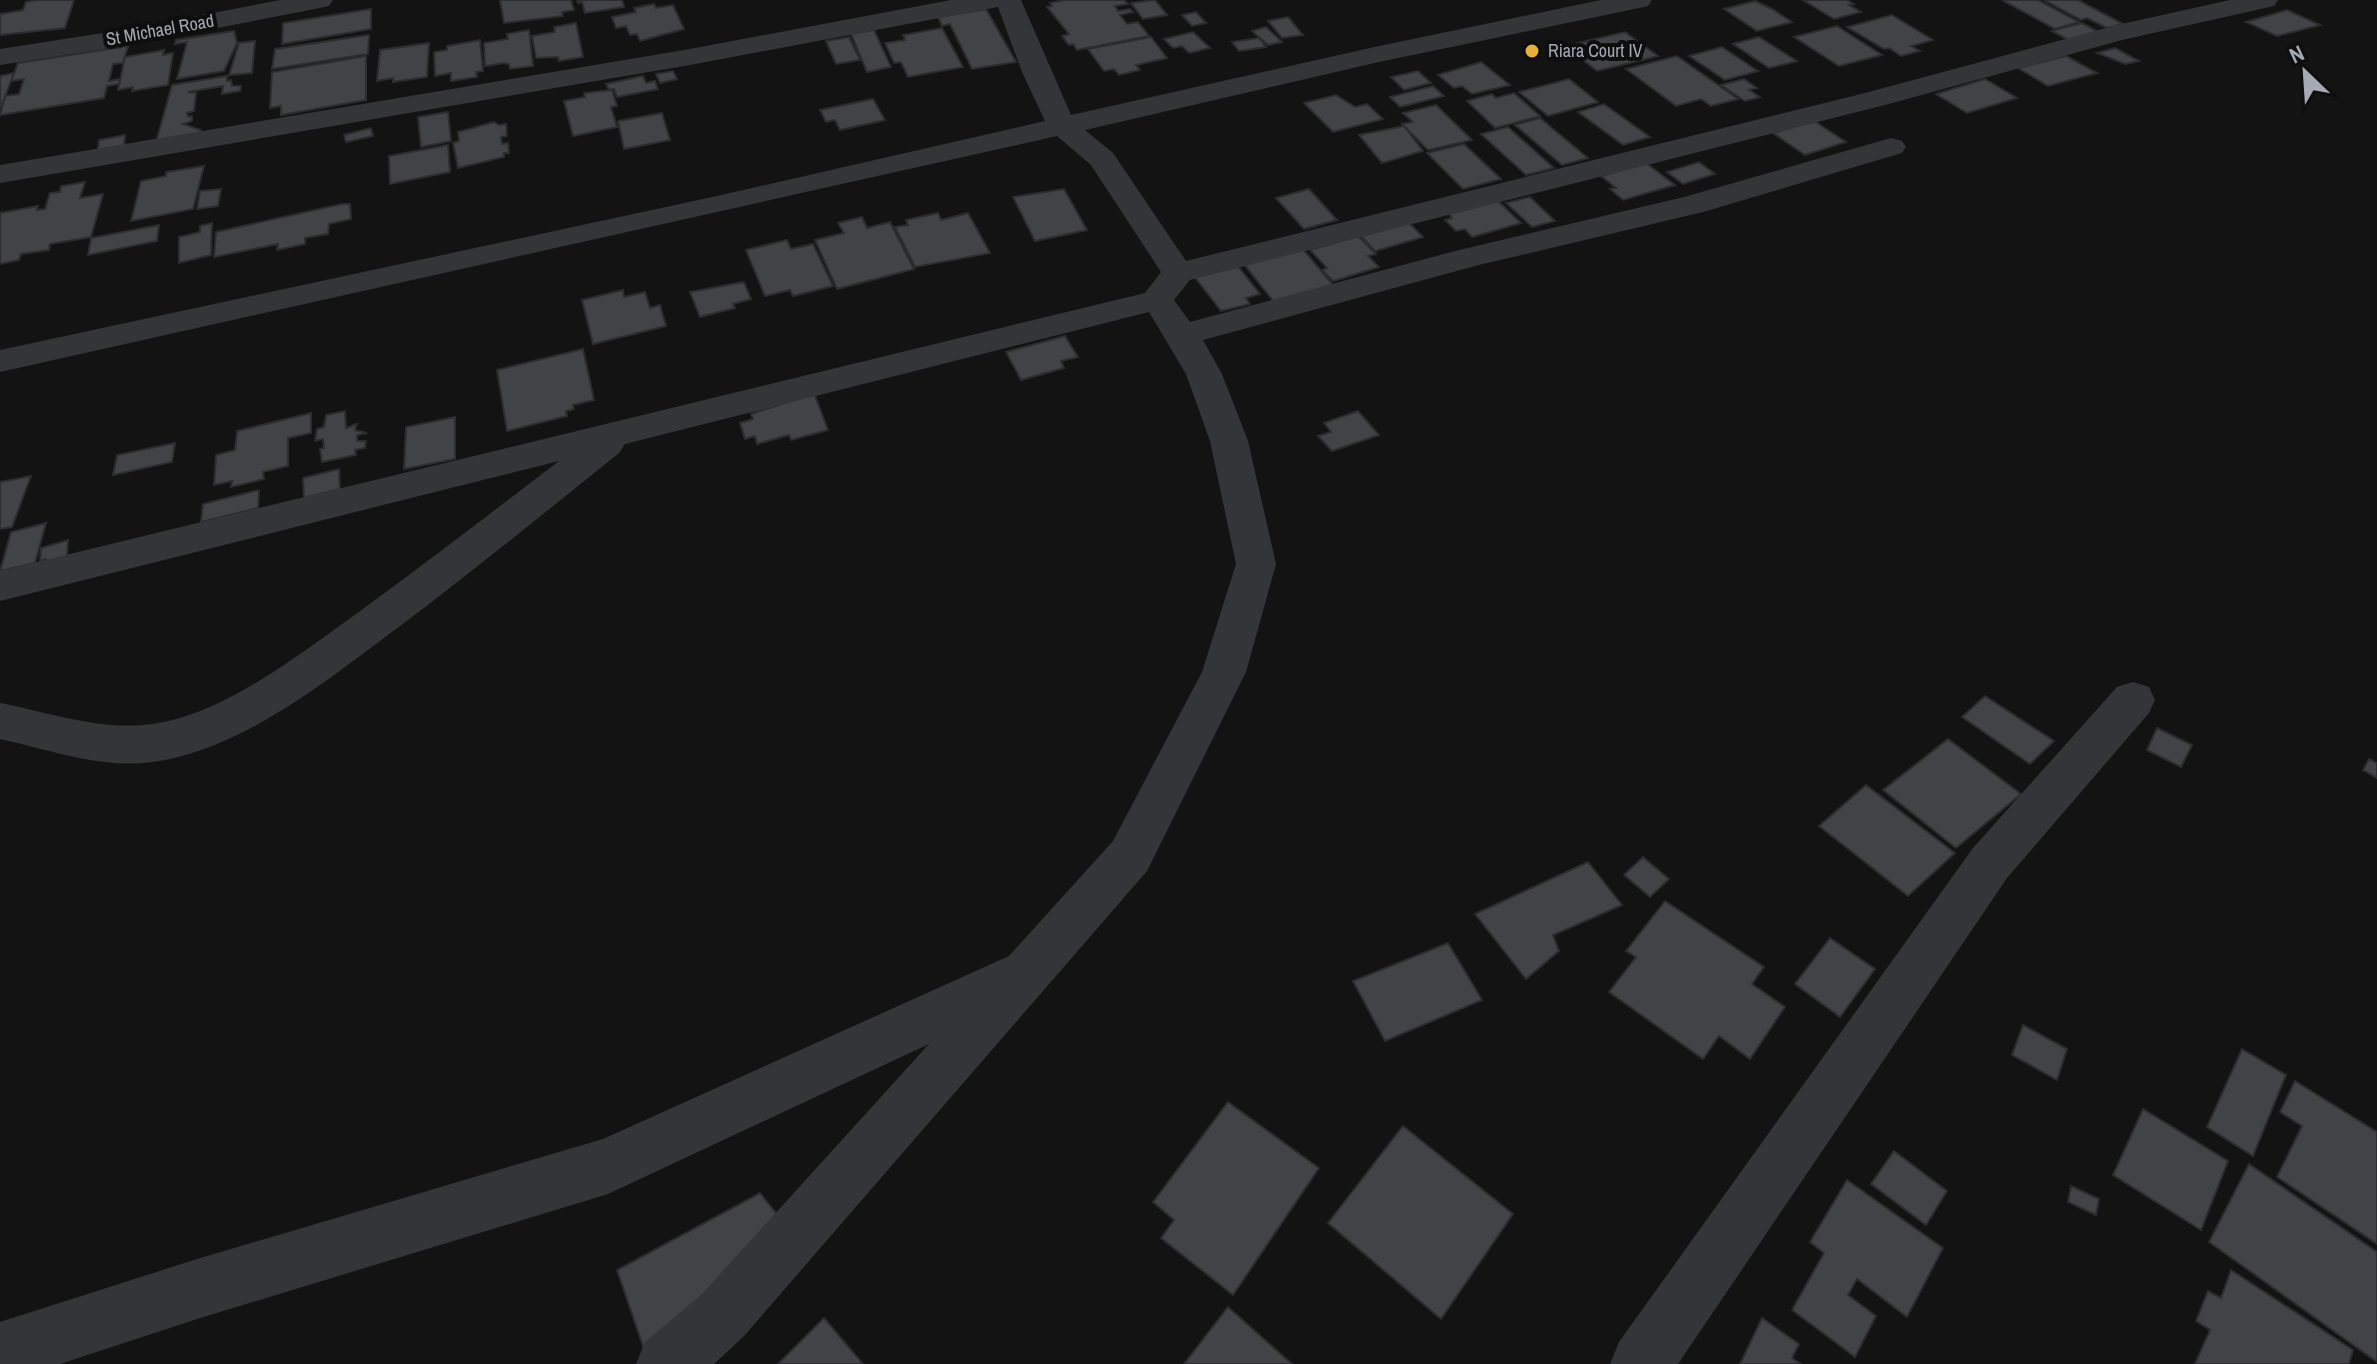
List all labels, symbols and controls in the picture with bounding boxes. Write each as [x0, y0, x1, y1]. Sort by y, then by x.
street label: St Michael Road [104, 8, 216, 51]
north arrow [2265, 32, 2345, 112]
place label: Riara Court IV [1548, 38, 1642, 63]
text: N [2284, 38, 2309, 70]
marker: Riara Court IV [1523, 42, 1541, 60]

